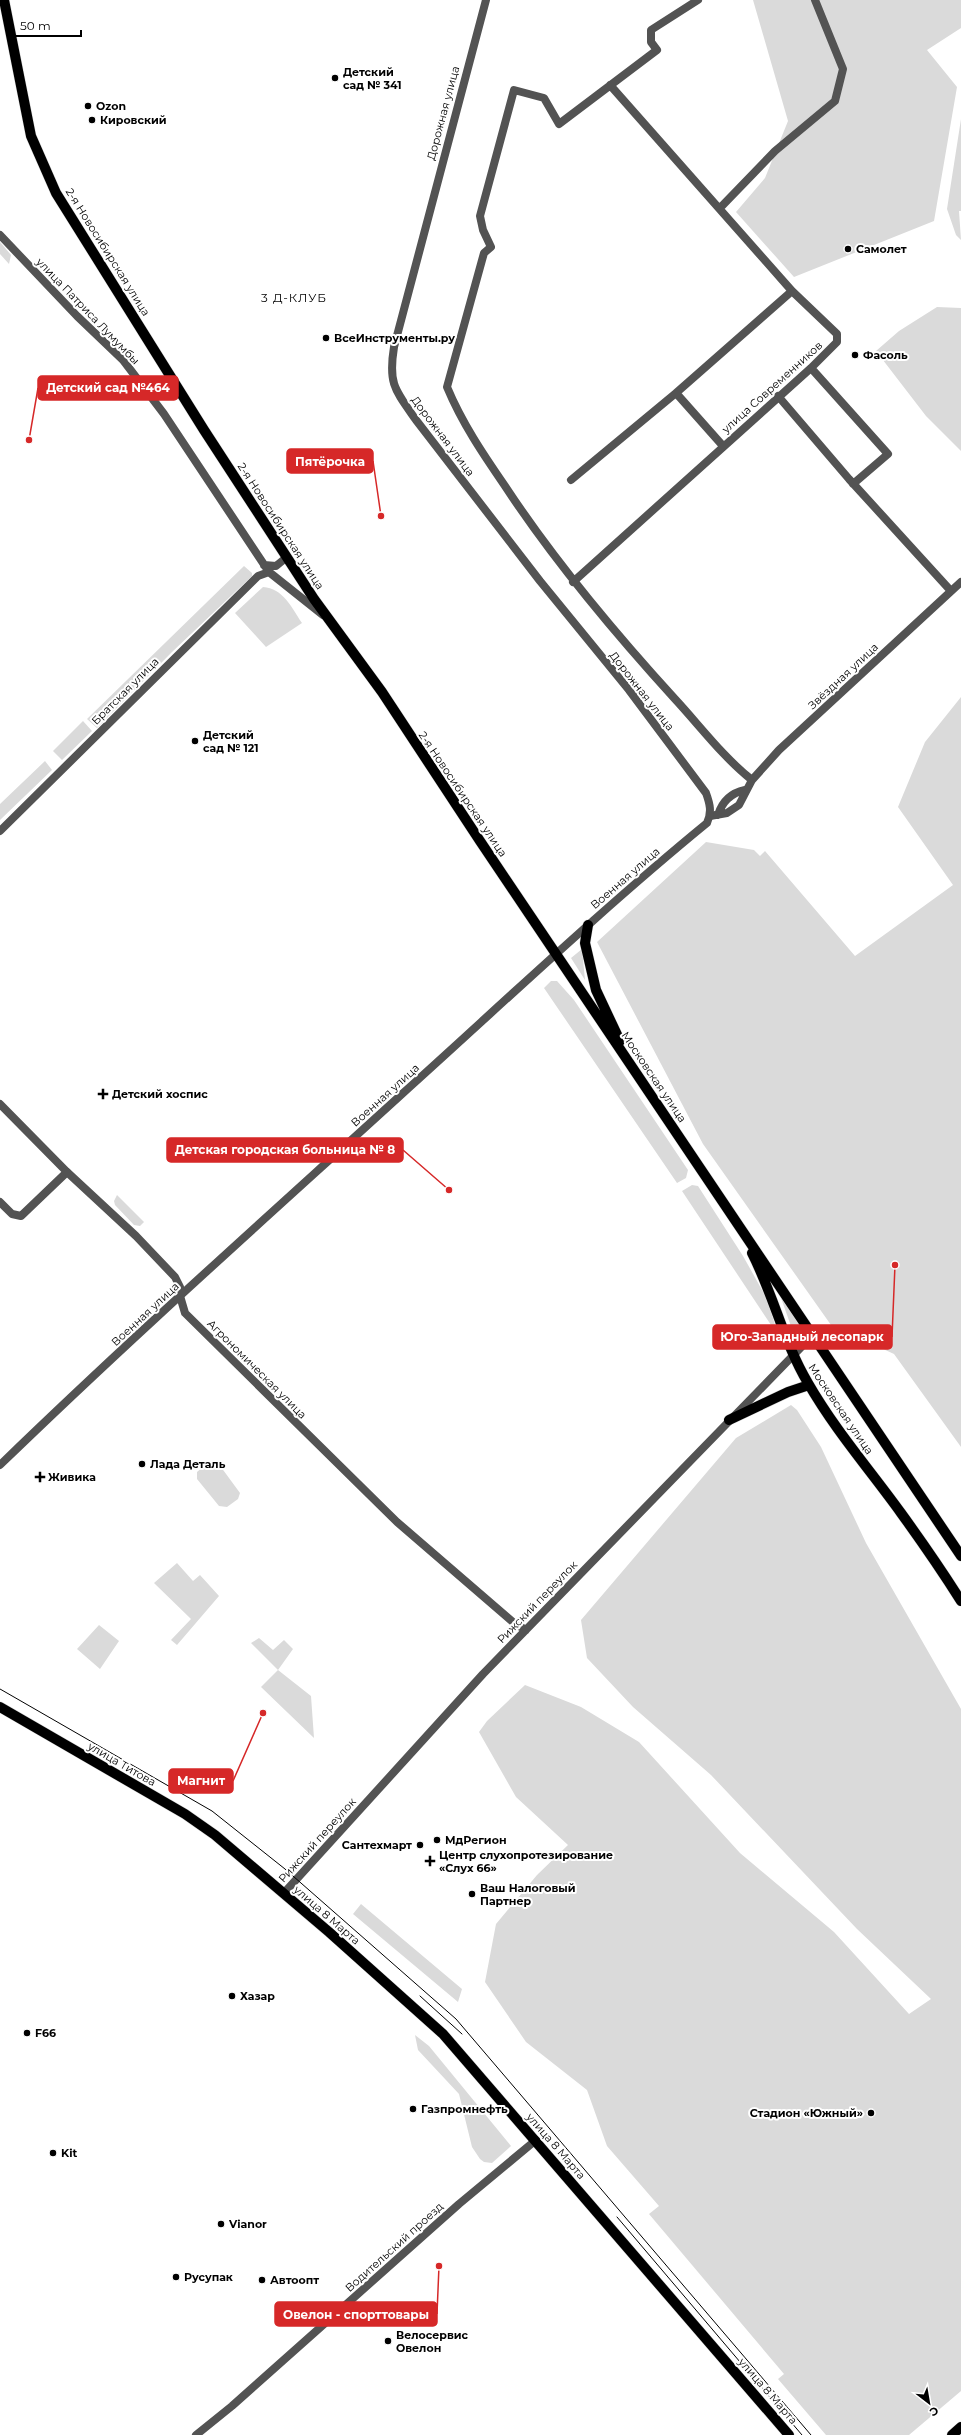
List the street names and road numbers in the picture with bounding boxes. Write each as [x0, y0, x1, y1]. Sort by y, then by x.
street label: Дорожная улица [424, 64, 462, 162]
street label: 2-я Новосибирская улица [63, 185, 153, 319]
street label: улица Патриса Лумумбы [33, 254, 143, 367]
street label: улица Современников [718, 338, 825, 437]
street label: Дорожная улица [408, 393, 478, 479]
street label: 2-я Новосибирская улица [235, 460, 327, 592]
street label: Звёздная улица [805, 640, 881, 712]
street label: Дорожная улица [607, 649, 677, 733]
street label: Братская улица [88, 654, 162, 728]
street label: 2-я Новосибирская улица [416, 729, 510, 859]
street label: Военная улица [588, 844, 662, 912]
street label: Московская улица [618, 1029, 690, 1125]
street label: Военная улица [348, 1061, 422, 1129]
street label: Военная улица [108, 1279, 182, 1349]
street label: Агрономическая улица [204, 1316, 310, 1422]
street label: Московская улица [805, 1361, 877, 1457]
street label: Рижский переулок [494, 1557, 580, 1646]
street label: улица Титова [85, 1738, 158, 1789]
street label: Рижский переулок [275, 1794, 359, 1885]
street label: улица 8 Марта [290, 1882, 363, 1948]
street label: улица 8 Марта [523, 2109, 589, 2182]
street label: Водительский проезд [342, 2199, 446, 2295]
street label: улица 8 Марта [735, 2354, 801, 2427]

